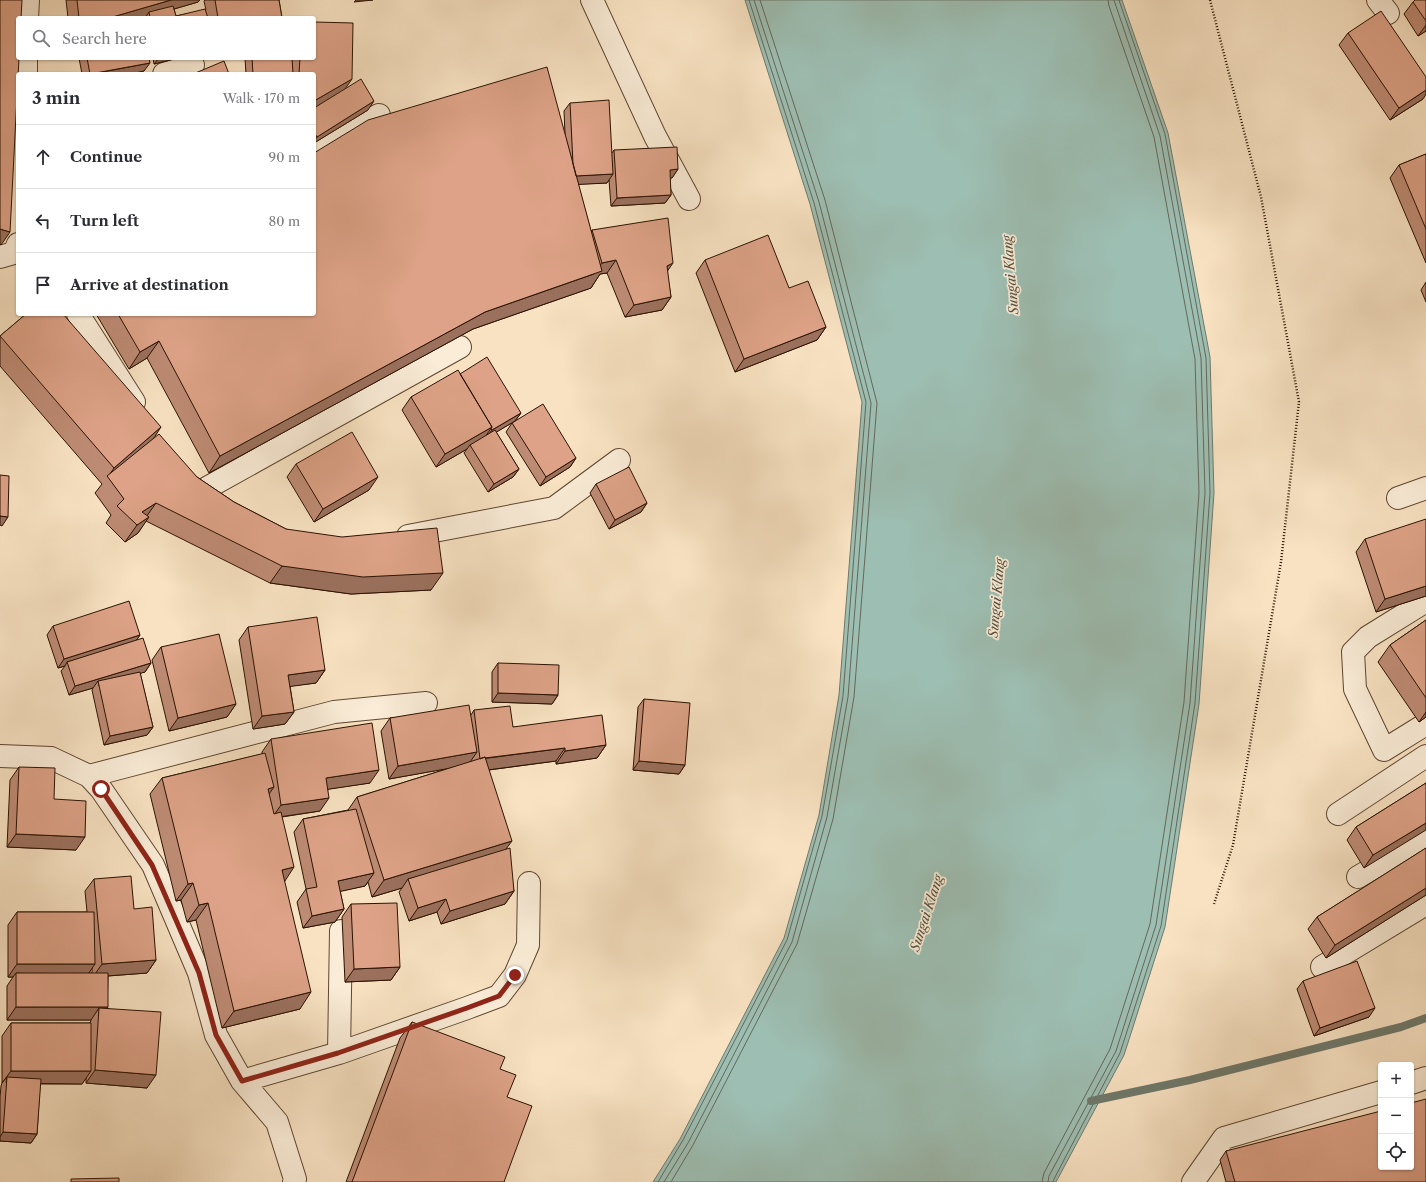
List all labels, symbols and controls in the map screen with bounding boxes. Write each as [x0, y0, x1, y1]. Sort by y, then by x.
search box [16, 16, 316, 60]
icon: search [30, 27, 52, 49]
text: Search here [62, 29, 147, 48]
text: 3 min [32, 88, 81, 108]
text: Walk · 170 m [223, 90, 300, 106]
icon: ahead [32, 146, 54, 168]
text: Continue [70, 147, 142, 166]
text: 90 m [269, 149, 300, 165]
icon: left [32, 210, 54, 232]
text: Turn left [70, 211, 139, 230]
text: 80 m [268, 213, 300, 229]
water label: Sungai Klang [998, 233, 1022, 316]
icon: arrive [32, 274, 54, 296]
text: Arrive at destination [70, 275, 229, 294]
water label: Sungai Klang [984, 556, 1008, 639]
route start [92, 780, 110, 798]
water label: Sungai Klang [906, 871, 946, 954]
route end [506, 966, 524, 984]
map controls [1378, 1062, 1414, 1170]
button: + [1378, 1062, 1414, 1098]
button: − [1378, 1098, 1414, 1134]
button: locate [1378, 1134, 1414, 1170]

